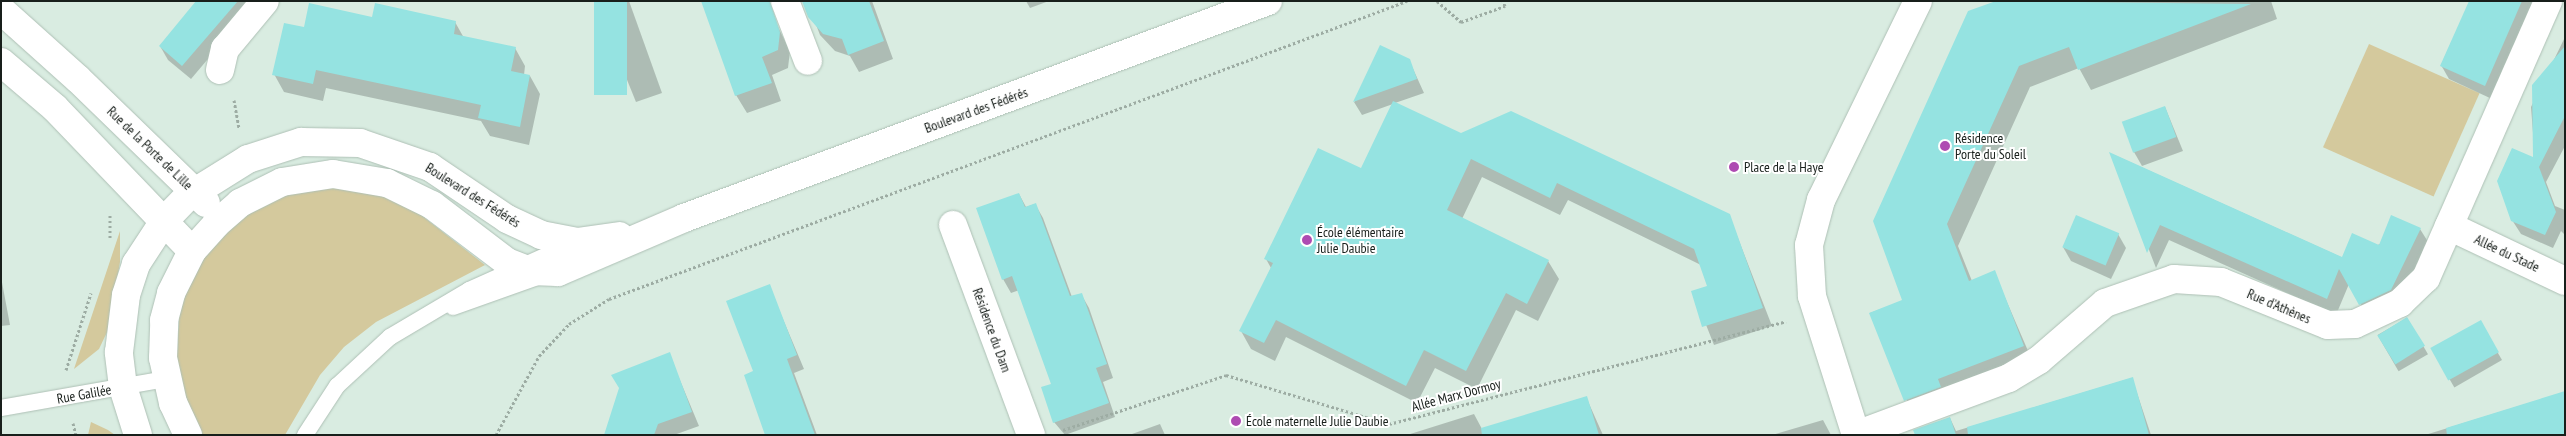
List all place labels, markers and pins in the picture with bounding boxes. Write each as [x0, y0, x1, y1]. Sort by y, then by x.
place label: Résidence Porte du Soleil [1955, 130, 2026, 162]
marker: Résidence Porte du Soleil [1939, 140, 1951, 152]
place label: Place de la Haye [1744, 159, 1823, 175]
marker: Place de la Haye [1728, 161, 1740, 173]
place label: École élémentaire Julie Daubie [1317, 224, 1404, 256]
marker: École élémentaire Julie Daubie [1301, 234, 1313, 246]
place label: École maternelle Julie Daubie [1246, 413, 1389, 429]
marker: École maternelle Julie Daubie [1230, 415, 1242, 427]

